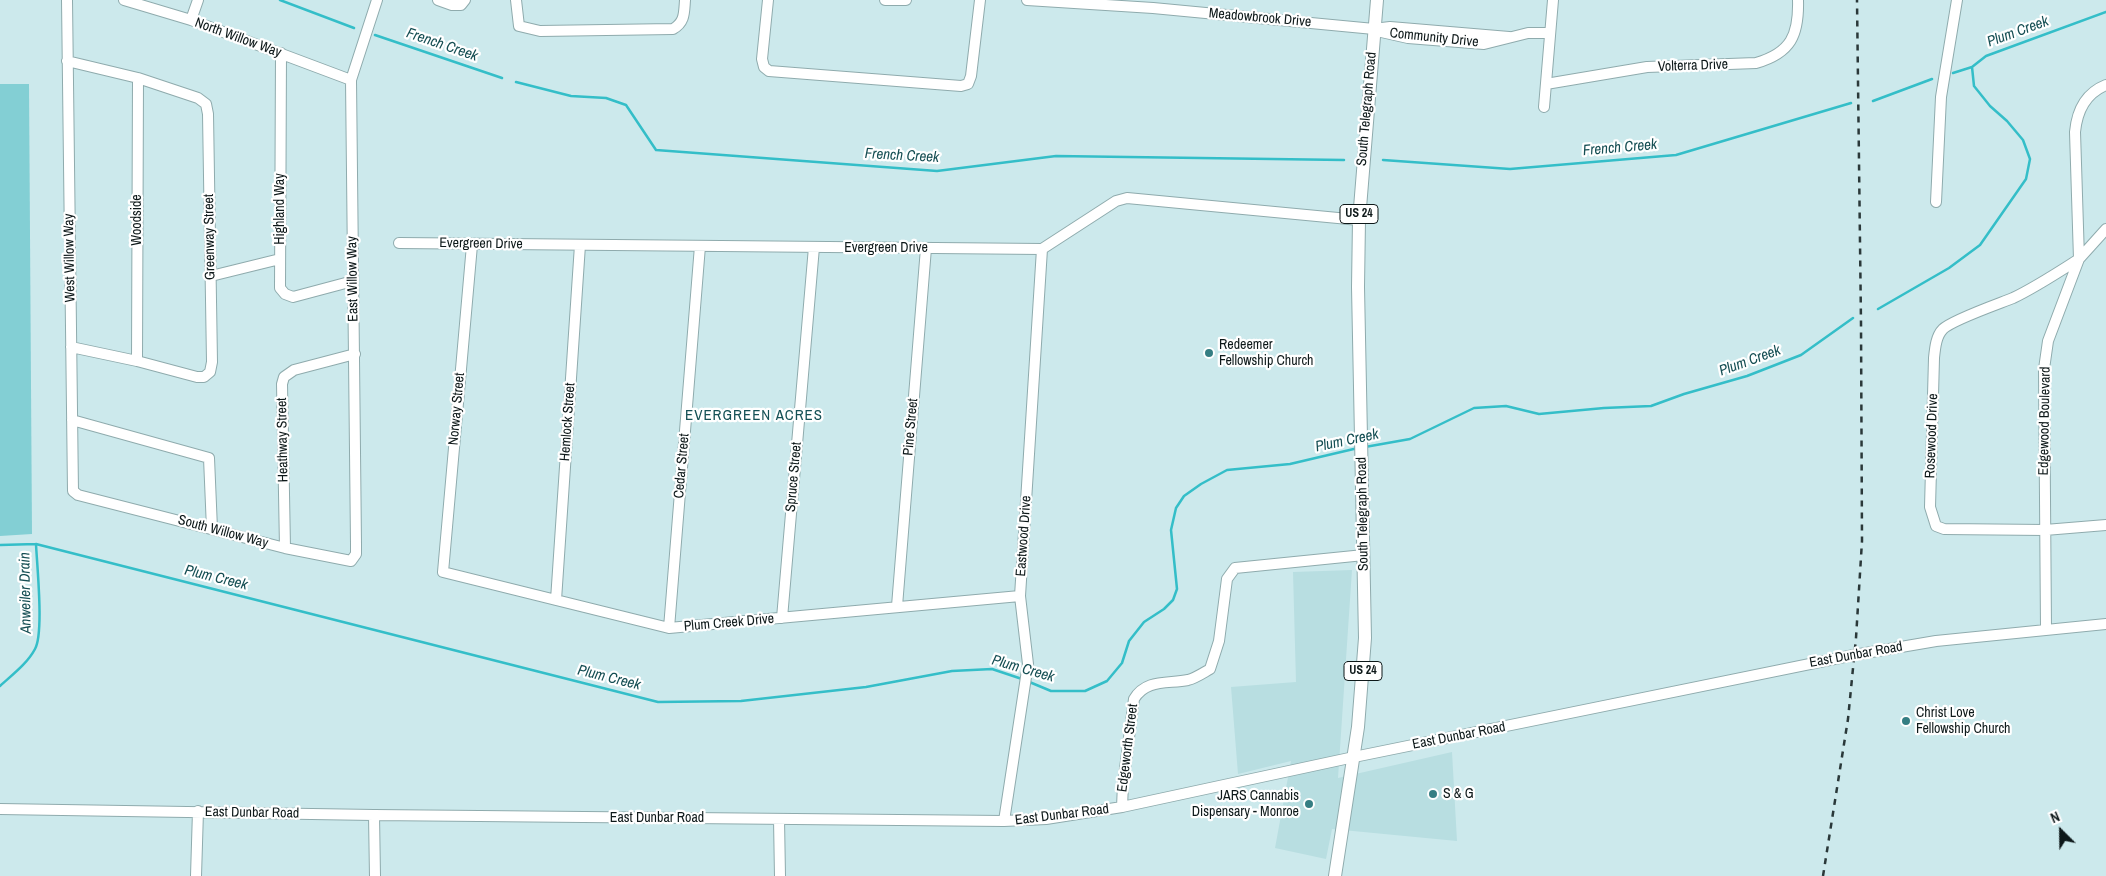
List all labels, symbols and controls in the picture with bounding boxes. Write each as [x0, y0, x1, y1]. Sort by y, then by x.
street label: Meadowbrook Drive [1208, 5, 1312, 31]
water label: Plum Creek [1985, 13, 2051, 51]
street label: North Willow Way [192, 15, 284, 61]
water label: French Creek [404, 24, 480, 66]
street label: Community Drive [1389, 25, 1479, 51]
street label: South Telegraph Road [1354, 51, 1380, 167]
street label: Volterra Drive [1658, 56, 1728, 76]
water label: French Creek [1582, 136, 1658, 160]
water label: French Creek [864, 145, 940, 167]
street label: Highland Way [272, 173, 288, 245]
street label: Woodside [129, 194, 145, 246]
street label: Greenway Street [201, 194, 219, 280]
road number: US 24 [1340, 204, 1378, 223]
street label: West Willow Way [61, 214, 79, 302]
street label: Evergreen Drive [439, 235, 523, 253]
street label: East Willow Way [344, 236, 362, 322]
street label: Evergreen Drive [844, 240, 928, 256]
place label: Redeemer Fellowship Church [1219, 337, 1313, 370]
water label: Plum Creek [1717, 342, 1783, 380]
marker: Redeemer Fellowship Church [1203, 347, 1215, 359]
street label: Edgewood Boulevard [2036, 366, 2054, 476]
street label: Norway Street [445, 372, 469, 446]
street label: Hemlock Street [557, 382, 579, 462]
street label: Rosewood Drive [1922, 393, 1942, 479]
street label: Heathway Street [274, 397, 292, 483]
street label: Pine Street [900, 398, 922, 456]
district label: EVERGREEN ACRES [683, 407, 825, 425]
water label: Plum Creek [1314, 426, 1380, 456]
street label: Cedar Street [671, 433, 693, 499]
street label: Spruce Street [783, 441, 805, 513]
street label: South Telegraph Road [1354, 457, 1372, 571]
street label: Eastwood Drive [1013, 495, 1035, 577]
street label: South Willow Way [176, 512, 270, 552]
water label: Anweiler Drain [16, 552, 36, 634]
water label: Plum Creek [183, 561, 249, 595]
street label: Plum Creek Drive [683, 611, 775, 635]
street label: East Dunbar Road [1808, 639, 1904, 671]
water label: Plum Creek [990, 651, 1056, 687]
water label: Plum Creek [576, 661, 642, 695]
road number: US 24 [1344, 661, 1382, 680]
street label: Edgeworth Street [1114, 703, 1142, 793]
place label: Christ Love Fellowship Church [1916, 705, 2010, 738]
marker: Christ Love Fellowship Church [1900, 715, 1912, 727]
street label: East Dunbar Road [1411, 719, 1507, 753]
place label: S & G [1443, 786, 1474, 802]
place label: JARS Cannabis Dispensary - Monroe [1192, 788, 1299, 820]
marker: S & G [1427, 788, 1439, 800]
marker: JARS Cannabis Dispensary - Monroe [1303, 798, 1315, 810]
street label: East Dunbar Road [1014, 801, 1110, 829]
street label: East Dunbar Road [205, 804, 299, 822]
north arrow [2036, 806, 2086, 856]
text: N [2048, 807, 2062, 827]
street label: East Dunbar Road [610, 810, 704, 826]

